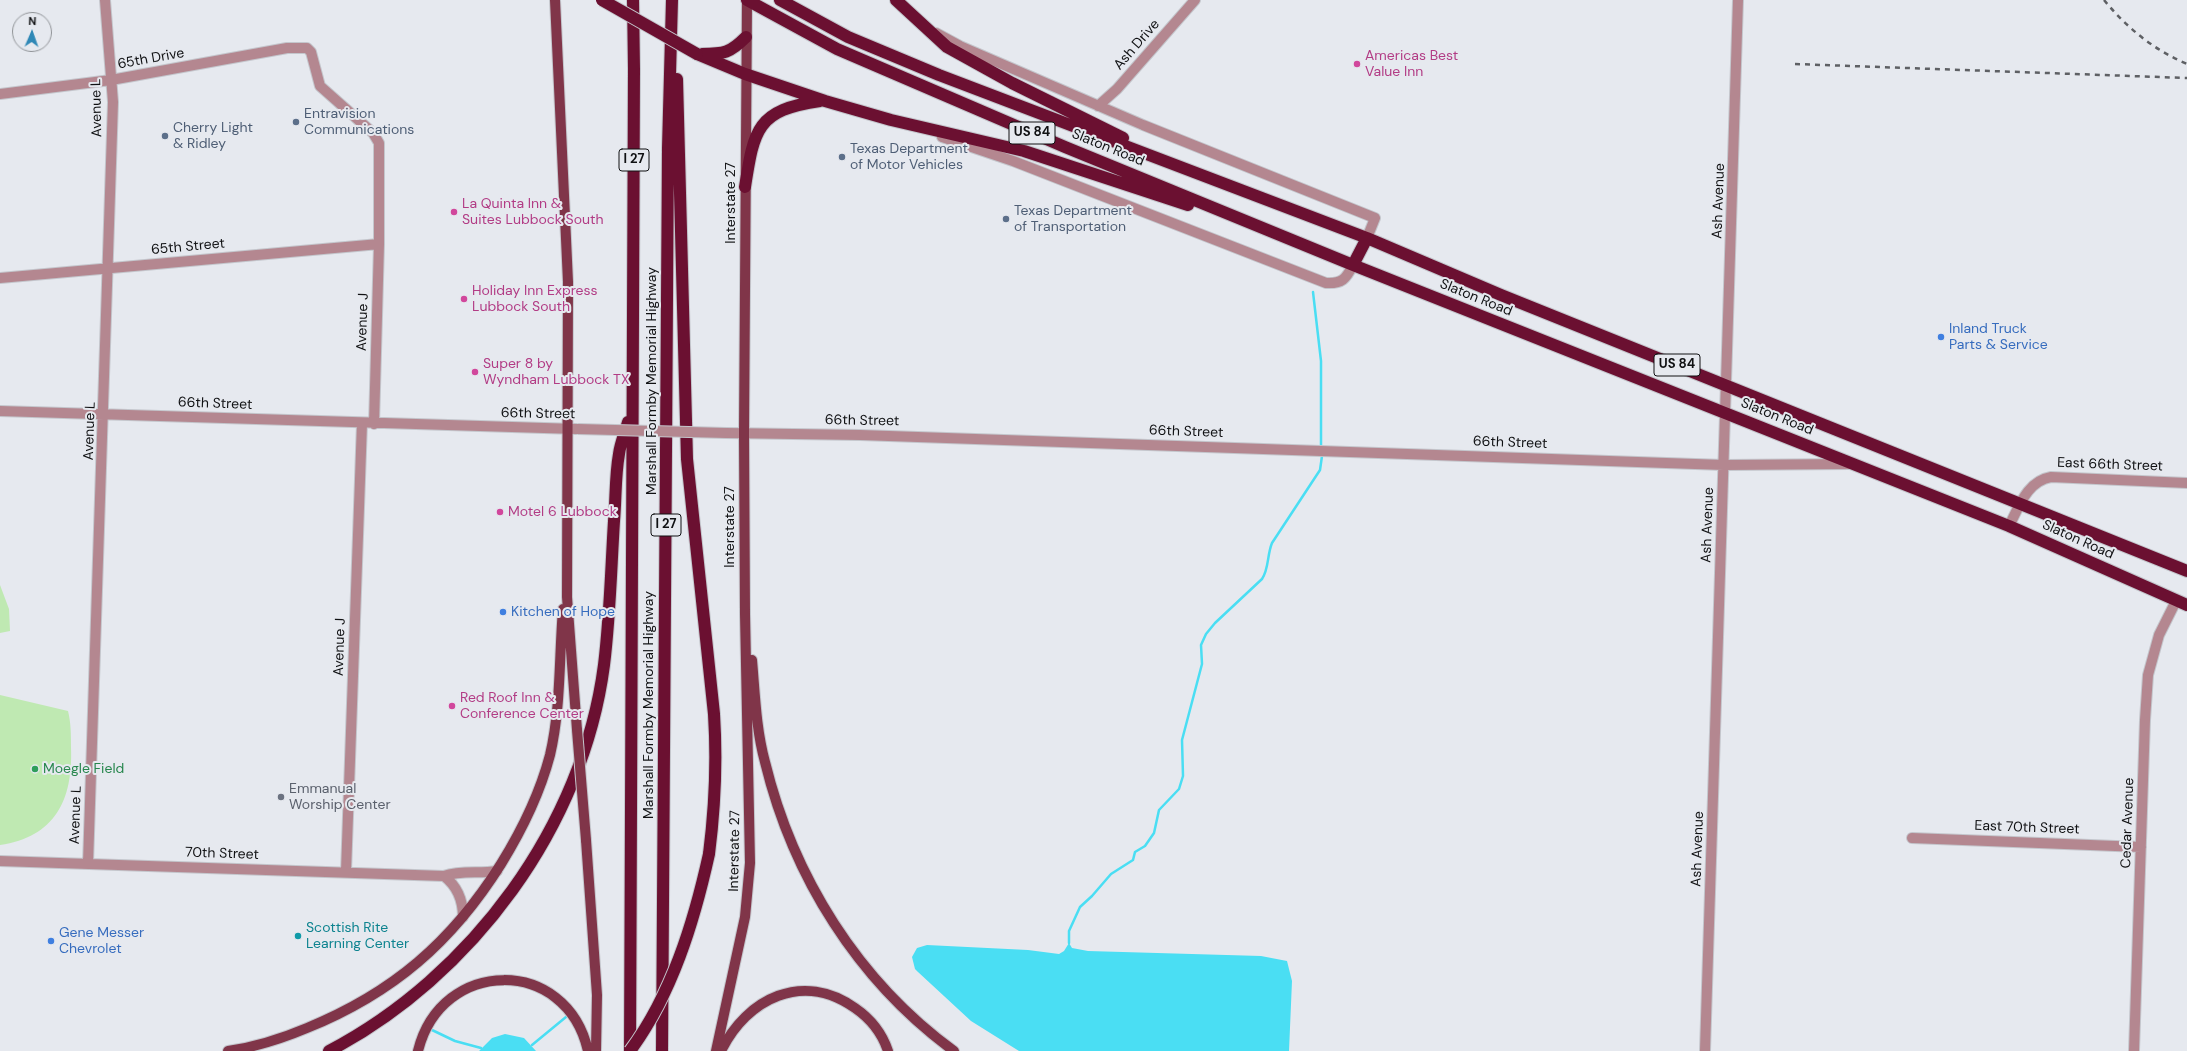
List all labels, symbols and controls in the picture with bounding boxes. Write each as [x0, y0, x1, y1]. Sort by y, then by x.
north arrow [12, 12, 52, 52]
text: N [28, 14, 37, 28]
street label: Ash Drive [1111, 16, 1163, 74]
street label: 65th Drive [116, 45, 186, 73]
place label: Americas Best Value Inn [1365, 48, 1458, 80]
marker: Americas Best Value Inn [1352, 59, 1362, 69]
street label: Avenue L [88, 79, 106, 137]
place label: Entravision Communications [304, 106, 414, 138]
marker: Entravision Communications [291, 117, 301, 127]
place label: Cherry Light & Ridley [173, 120, 253, 152]
road number: US 84 [1009, 122, 1055, 144]
street label: Slaton Road [1069, 126, 1147, 170]
marker: Cherry Light & Ridley [160, 131, 170, 141]
place label: Texas Department of Motor Vehicles [850, 141, 968, 174]
road number: I 27 [619, 149, 649, 171]
marker: Texas Department of Motor Vehicles [837, 152, 847, 162]
street label: Interstate 27 [723, 162, 739, 244]
street label: Ash Avenue [1709, 163, 1729, 239]
place label: La Quinta Inn & Suites Lubbock South [462, 196, 603, 228]
place label: Texas Department of Transportation [1014, 203, 1132, 236]
marker: La Quinta Inn & Suites Lubbock South [449, 207, 459, 217]
marker: Texas Department of Transportation [1001, 214, 1011, 224]
street label: 65th Street [150, 235, 226, 259]
street label: Marshall Formby Memorial Highway [644, 267, 660, 495]
street label: Slaton Road [1437, 276, 1515, 320]
place label: Holiday Inn Express Lubbock South [472, 283, 598, 316]
street label: Avenue J [354, 293, 372, 351]
marker: Holiday Inn Express Lubbock South [459, 294, 469, 304]
place label: Inland Truck Parts & Service [1949, 321, 2048, 354]
marker: Inland Truck Parts & Service [1936, 332, 1946, 342]
road number: US 84 [1654, 354, 1700, 376]
place label: Super 8 by Wyndham Lubbock TX [483, 356, 629, 388]
marker: Super 8 by Wyndham Lubbock TX [470, 367, 480, 377]
street label: 66th Street [177, 394, 253, 414]
street label: Slaton Road [1738, 395, 1816, 439]
street label: Avenue L [81, 401, 99, 461]
street label: 66th Street [501, 405, 575, 423]
street label: 66th Street [825, 412, 899, 430]
street label: 66th Street [1148, 422, 1224, 442]
street label: 66th Street [1472, 433, 1548, 453]
street label: East 66th Street [2057, 455, 2163, 475]
street label: Interstate 27 [722, 486, 738, 568]
street label: Ash Avenue [1698, 487, 1718, 563]
place label: Motel 6 Lubbock [508, 504, 617, 520]
marker: Motel 6 Lubbock [495, 507, 505, 517]
road number: I 27 [651, 514, 681, 536]
street label: Slaton Road [2040, 517, 2116, 563]
street label: Marshall Formby Memorial Highway [641, 591, 657, 819]
place label: Kitchen of Hope [511, 604, 615, 620]
marker: Kitchen of Hope [498, 607, 508, 617]
street label: Avenue J [331, 618, 349, 676]
place label: Red Roof Inn & Conference Center [460, 690, 584, 722]
marker: Red Roof Inn & Conference Center [447, 701, 457, 711]
place label: Moegle Field [43, 761, 124, 777]
marker: Moegle Field [30, 764, 40, 774]
street label: Cedar Avenue [2118, 777, 2138, 869]
place label: Emmanual Worship Center [289, 781, 391, 814]
street label: Avenue L [67, 785, 85, 845]
marker: Emmanual Worship Center [276, 792, 286, 802]
street label: Interstate 27 [726, 810, 744, 892]
street label: Ash Avenue [1688, 811, 1708, 887]
street label: East 70th Street [1974, 818, 2080, 838]
street label: 70th Street [185, 844, 259, 864]
place label: Scottish Rite Learning Center [306, 920, 409, 952]
place label: Gene Messer Chevrolet [59, 925, 144, 958]
marker: Scottish Rite Learning Center [293, 931, 303, 941]
marker: Gene Messer Chevrolet [46, 936, 56, 946]

